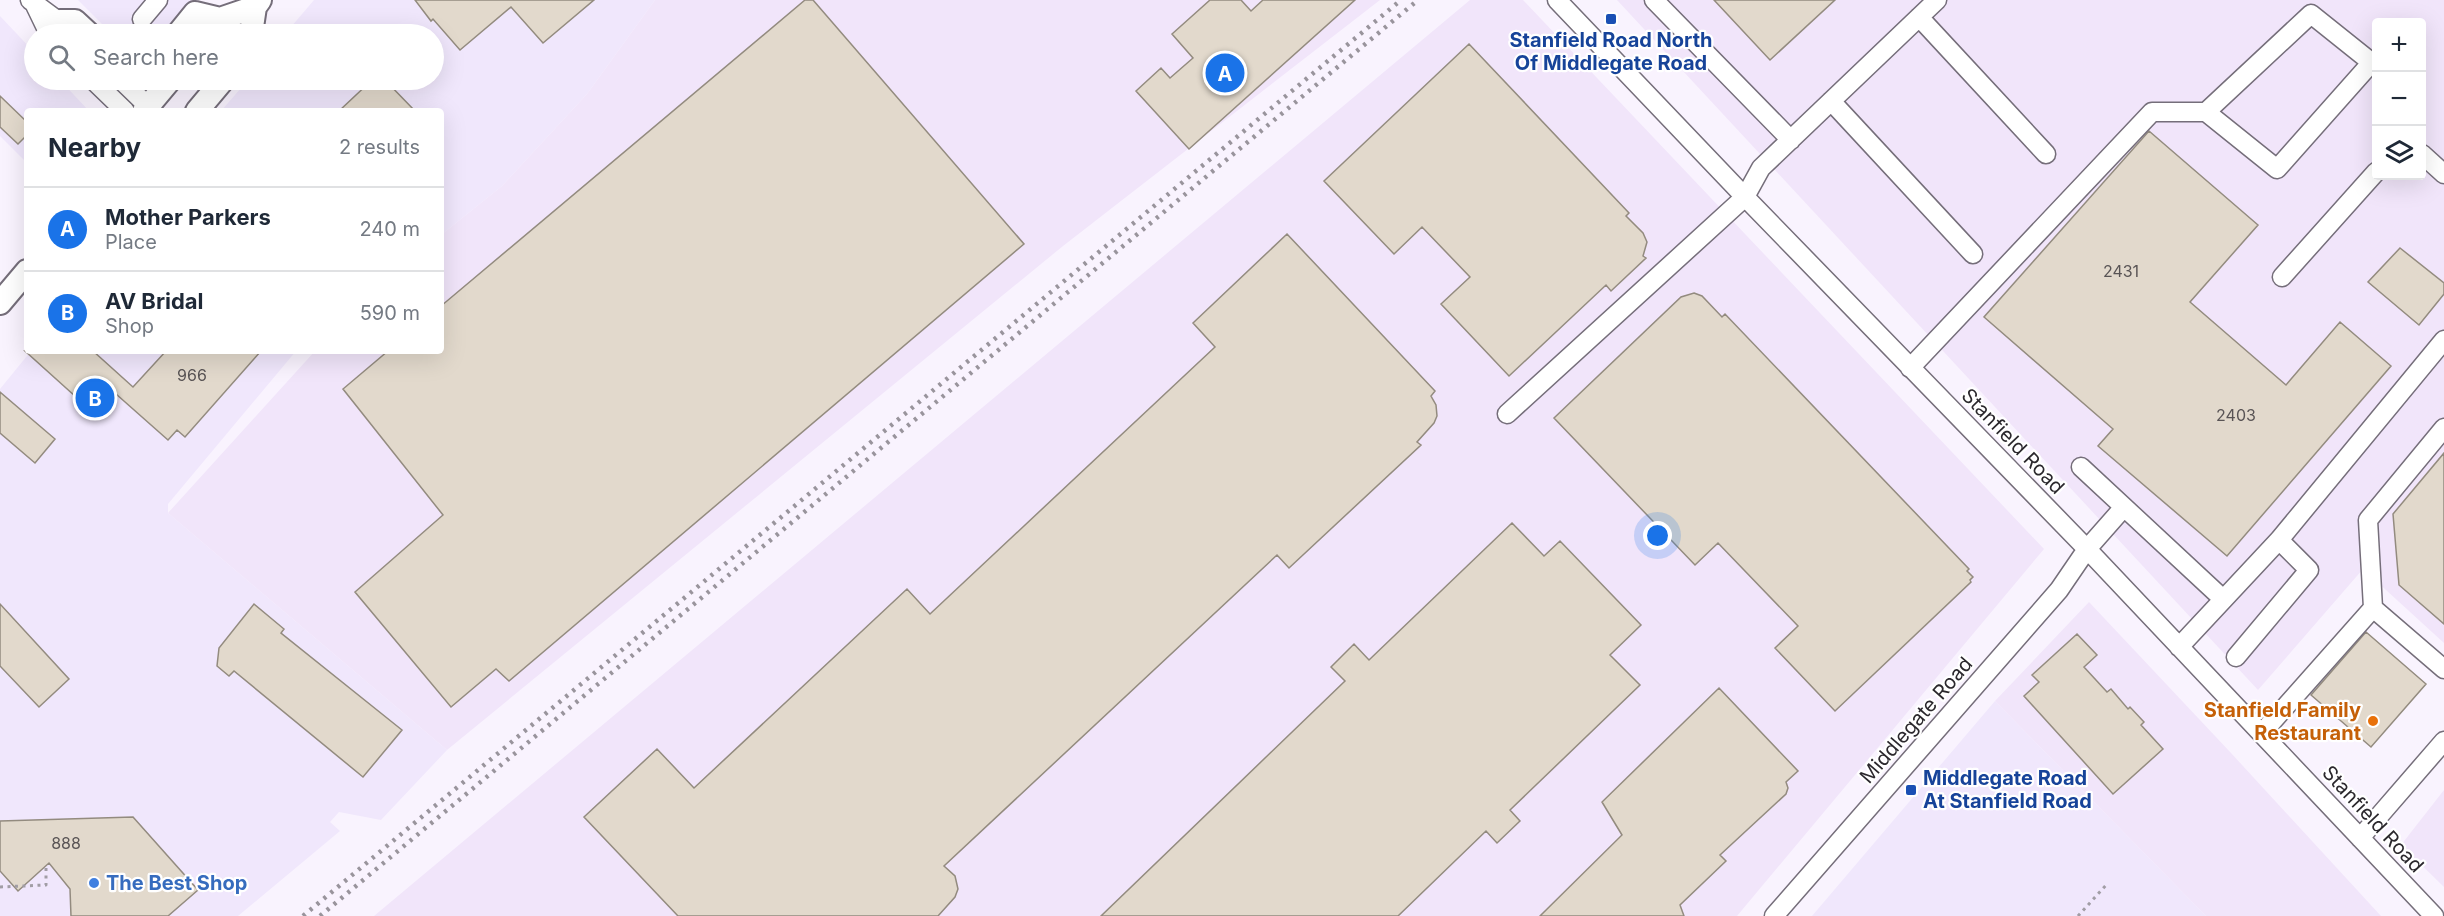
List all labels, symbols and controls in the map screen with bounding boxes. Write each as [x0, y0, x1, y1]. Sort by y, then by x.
marker: Stanfield Road North Of Middlegate Road [1604, 12, 1618, 26]
map controls [2372, 18, 2426, 180]
button: + [2372, 18, 2426, 72]
search box [24, 24, 444, 90]
place label: Stanfield Road North Of Middlegate Road [1510, 28, 1712, 75]
icon: search [45, 41, 78, 74]
text: Search here [93, 44, 219, 70]
pin: A [1206, 50, 1244, 96]
button: − [2372, 72, 2426, 126]
button: layers [2372, 126, 2426, 180]
text: Nearby [48, 132, 141, 163]
text: 2 results [339, 135, 420, 159]
text: Mother Parkers [105, 204, 271, 230]
text: A [60, 217, 75, 241]
text: 240 m [359, 217, 420, 241]
text: Place [105, 230, 157, 254]
house number: 2431 [2103, 261, 2139, 281]
text: AV Bridal [105, 288, 204, 314]
text: B [61, 301, 74, 325]
text: 590 m [360, 301, 420, 325]
text: Shop [105, 314, 154, 338]
house number: 966 [177, 365, 207, 385]
pin: B [76, 376, 115, 420]
street label: Stanfield Road [1957, 383, 2069, 499]
house number: 2403 [2216, 405, 2256, 425]
your location [1643, 521, 1672, 550]
street label: Middlegate Road [1855, 652, 1977, 788]
place label: Stanfield Family Restaurant [2204, 698, 2361, 745]
marker: Stanfield Family Restaurant [2366, 714, 2380, 728]
street label: Stanfield Road [2317, 761, 2429, 877]
place label: Middlegate Road At Stanfield Road [1923, 766, 2092, 813]
marker: Middlegate Road At Stanfield Road [1904, 783, 1918, 797]
house number: 888 [51, 833, 81, 853]
place label: The Best Shop [106, 871, 247, 895]
marker: The Best Shop [87, 876, 101, 890]

